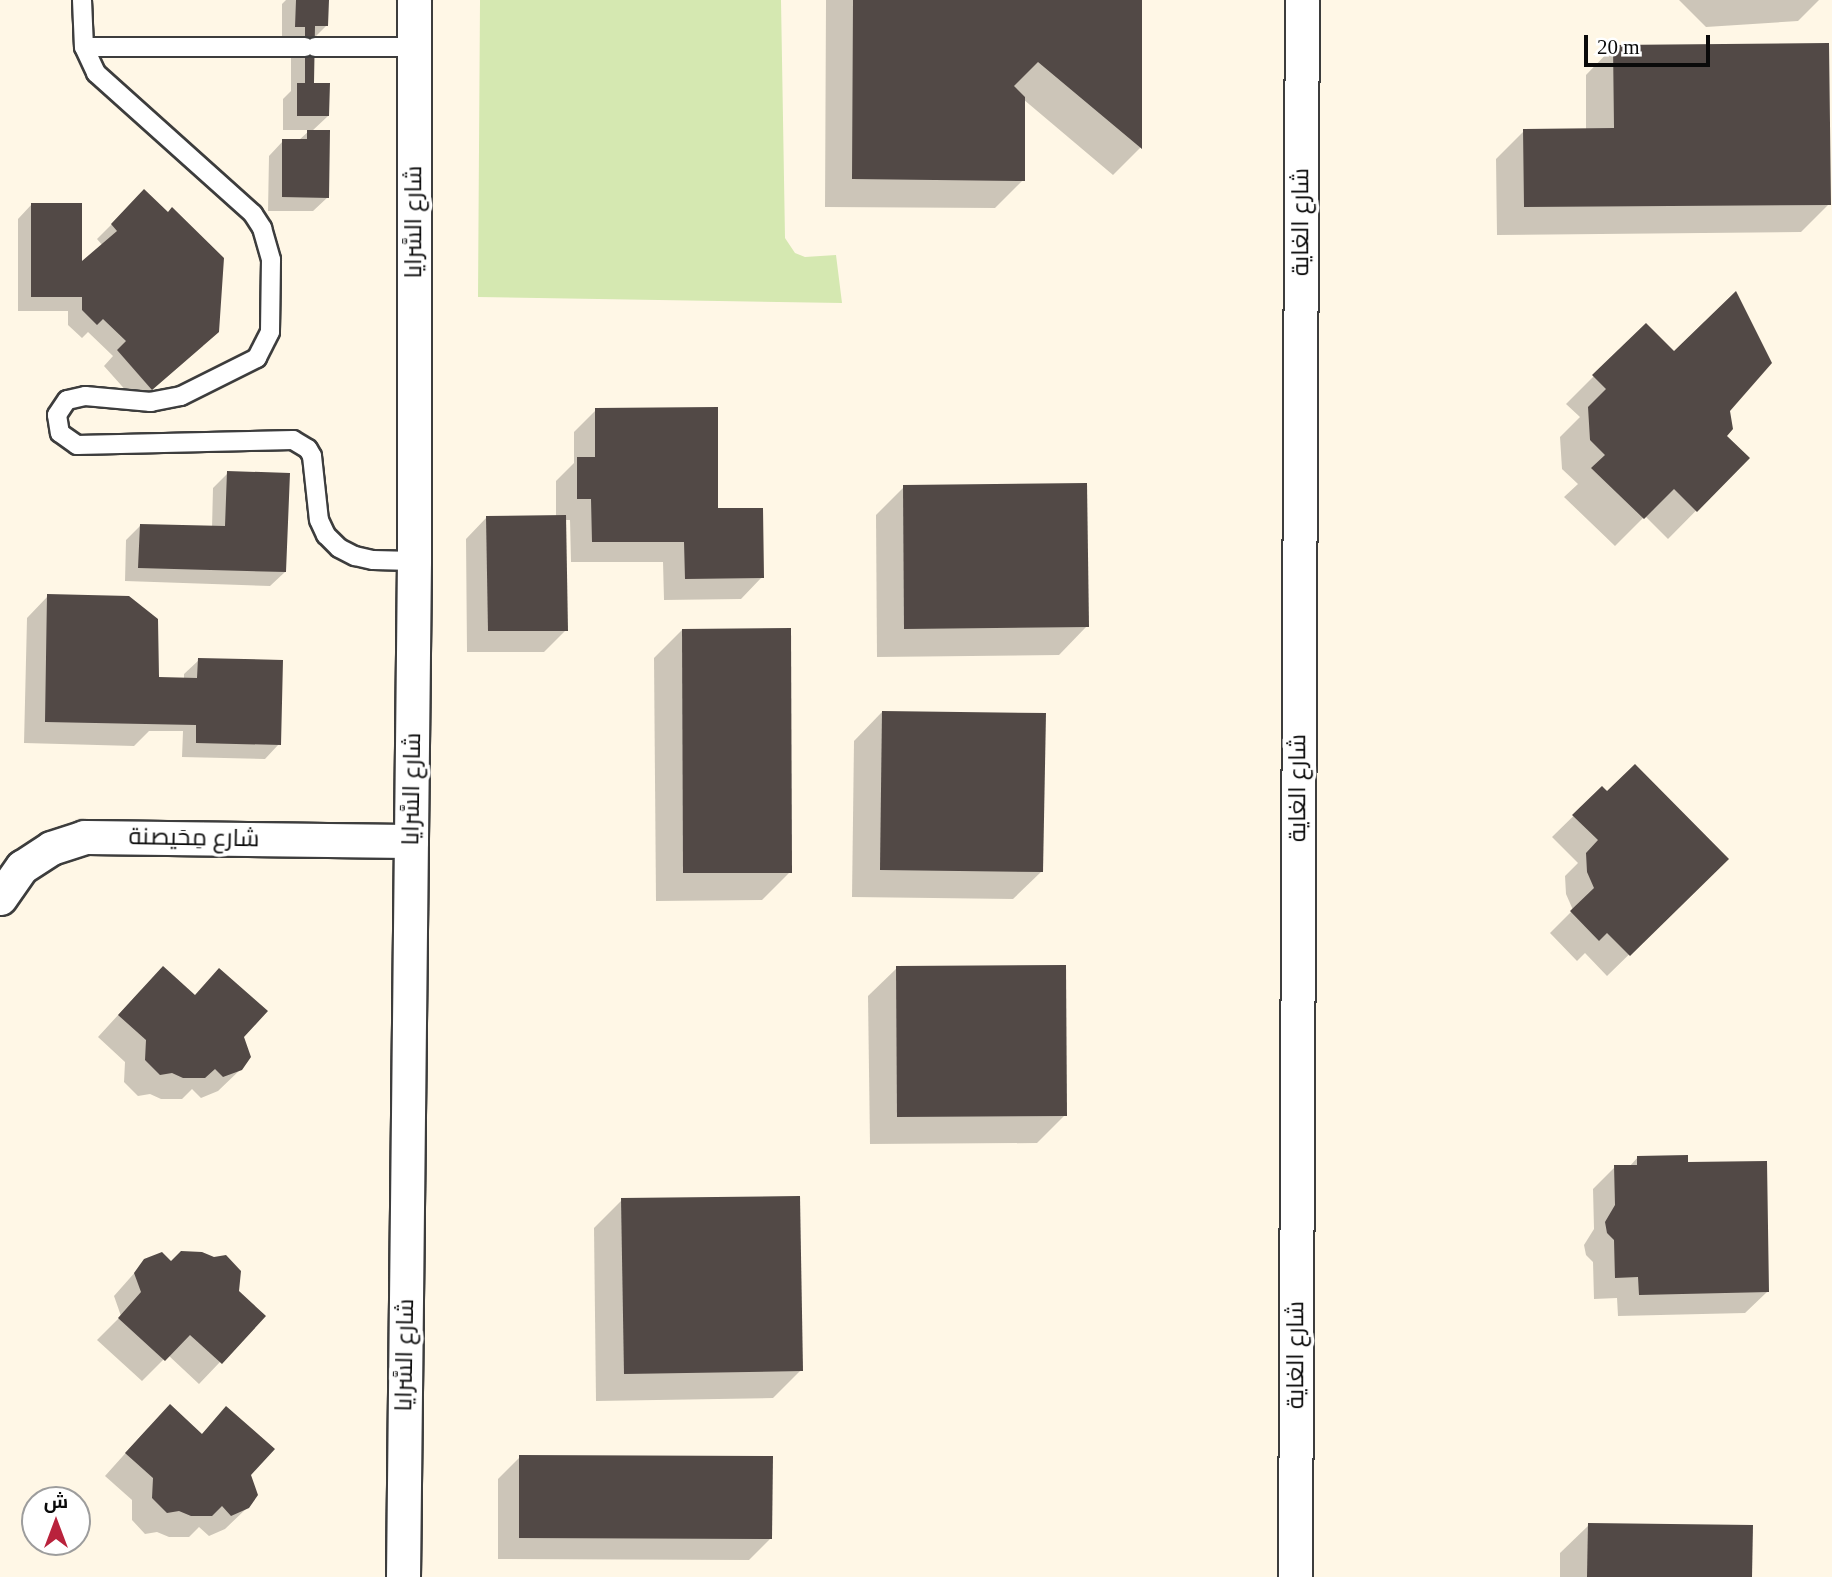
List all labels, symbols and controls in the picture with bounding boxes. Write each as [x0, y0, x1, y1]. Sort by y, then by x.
scale bar [1587, 21, 1713, 65]
text: 20 m [1597, 35, 1640, 59]
street label: شارع السَّرايا [400, 166, 428, 278]
street label: شارع الغاية [1287, 168, 1315, 276]
street label: شارع السَّرايا [397, 732, 427, 846]
street label: شارع الغاية [1284, 734, 1312, 842]
street label: شارع مِحَيصنة [128, 822, 260, 854]
street label: شارع السَّرايا [390, 1298, 420, 1412]
street label: شارع الغاية [1282, 1301, 1310, 1409]
north arrow [21, 1486, 91, 1556]
text: ش [44, 1491, 68, 1512]

